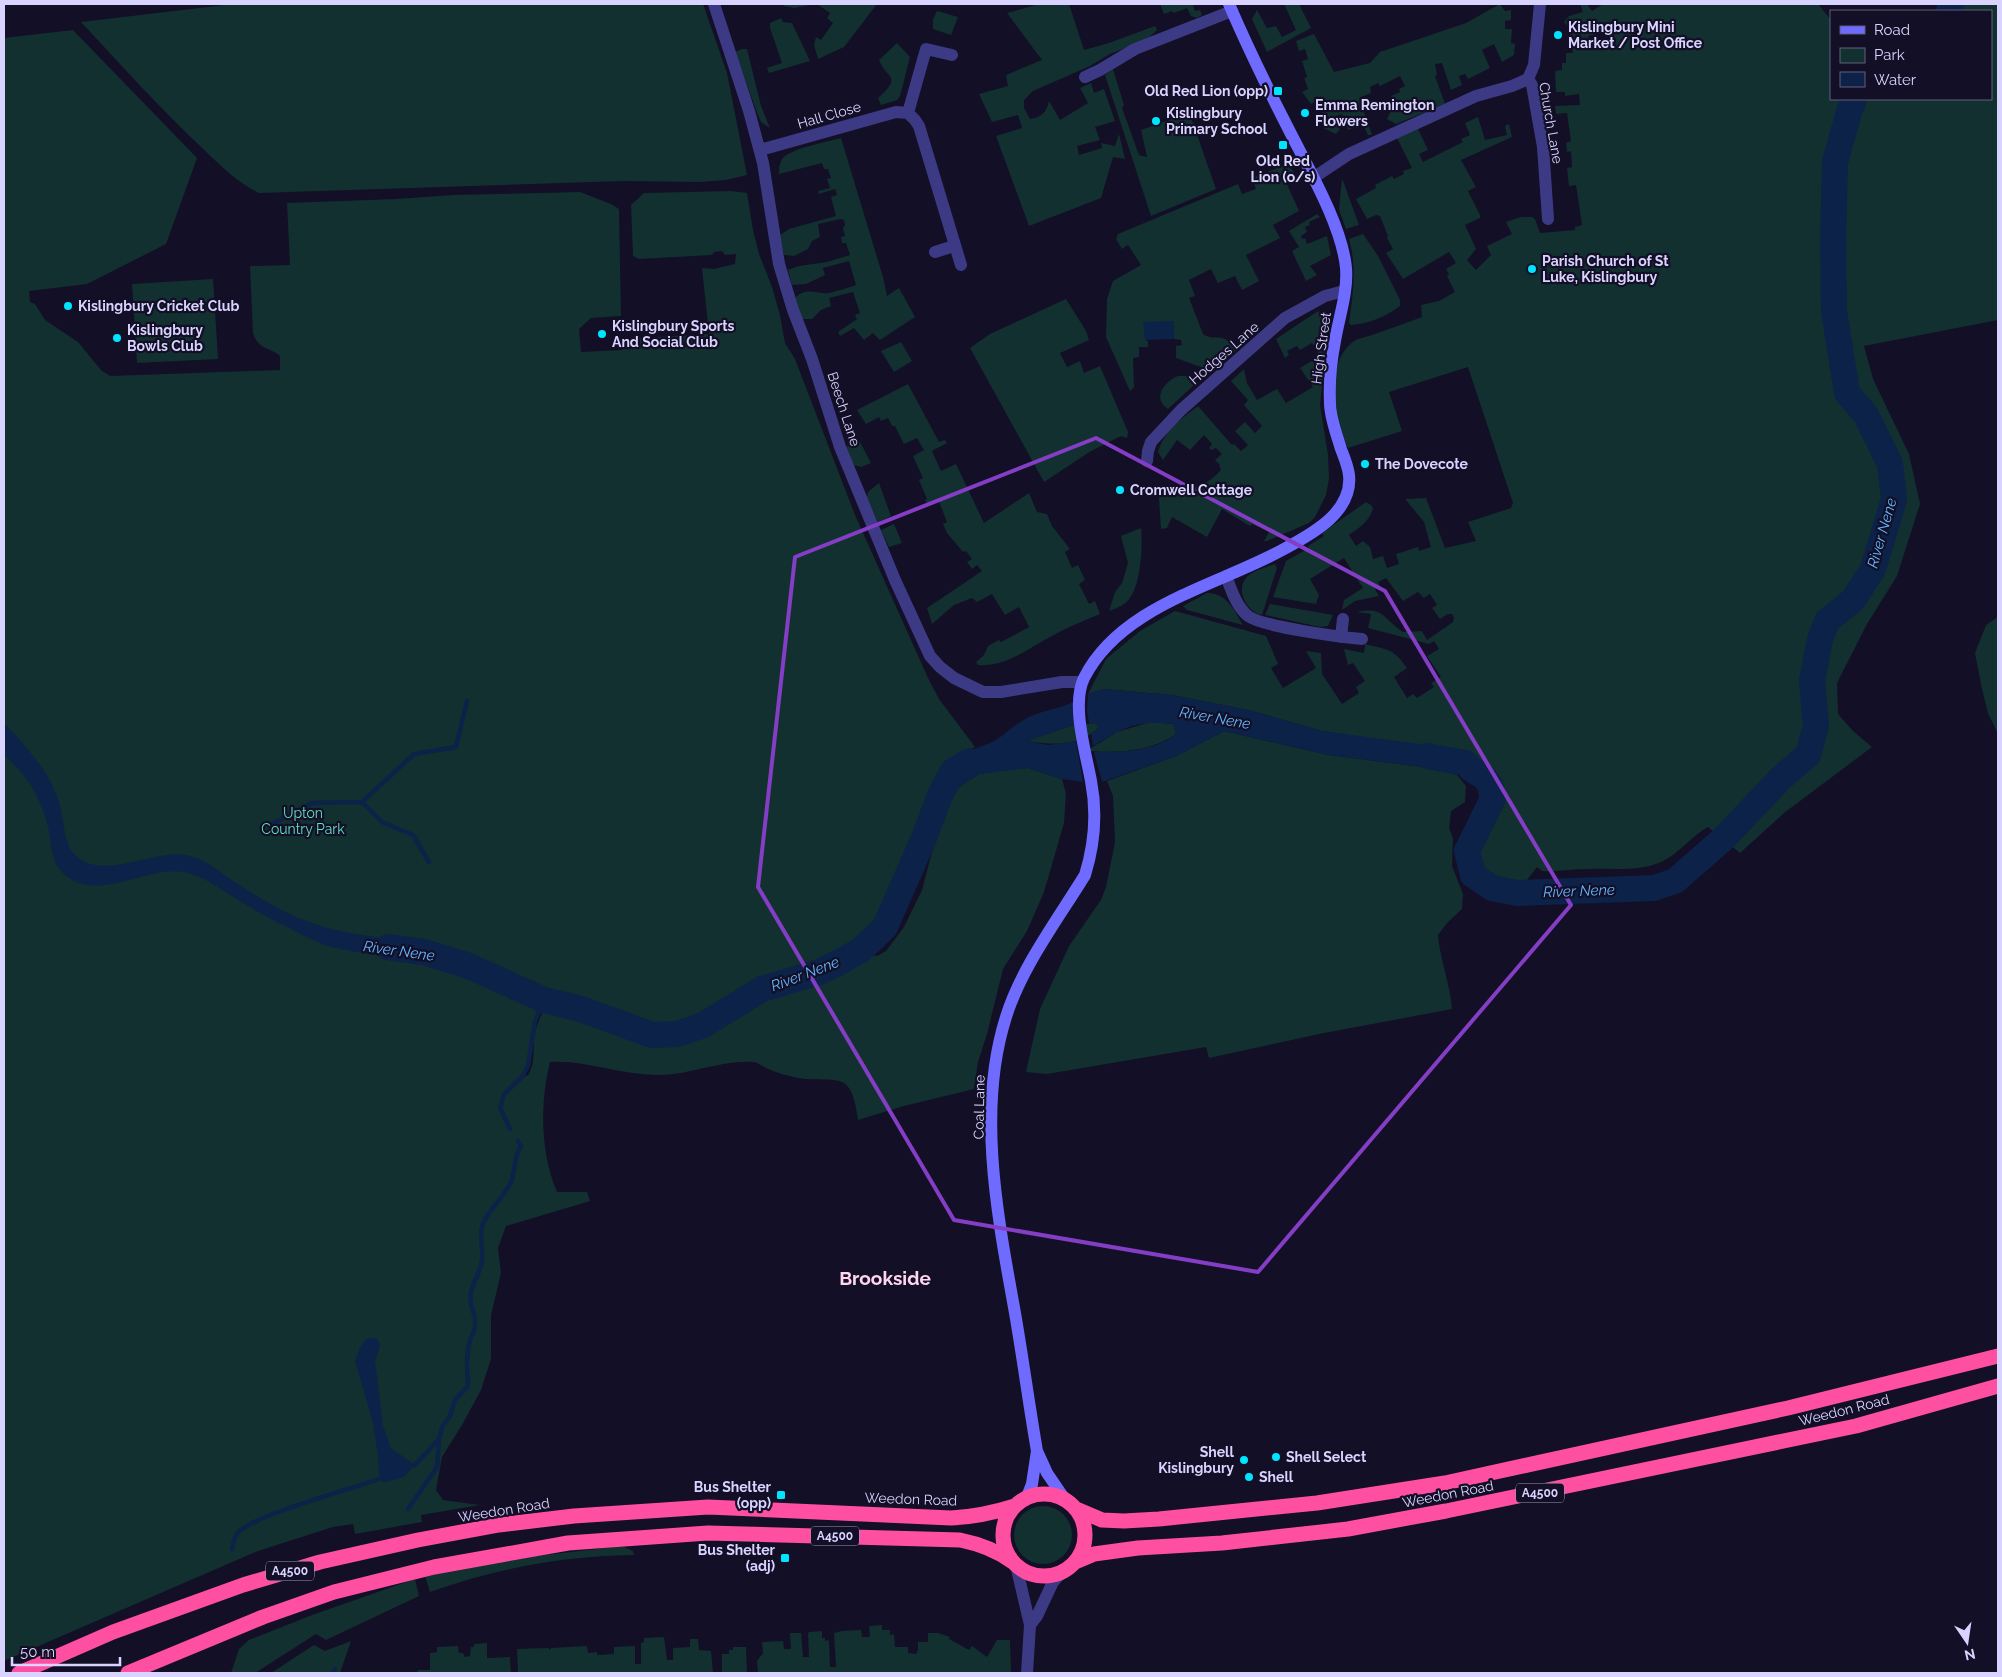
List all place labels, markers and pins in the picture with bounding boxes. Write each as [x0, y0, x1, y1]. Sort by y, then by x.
place label: Kislingbury Mini Market / Post Office [1568, 19, 1703, 51]
marker: Kislingbury Mini Market / Post Office [1552, 29, 1564, 41]
place label: Old Red Lion (opp) [1144, 83, 1268, 99]
marker: Old Red Lion (opp) [1272, 85, 1284, 97]
place label: Emma Remington Flowers [1315, 97, 1434, 129]
place label: Kislingbury Primary School [1166, 105, 1268, 137]
marker: Emma Remington Flowers [1299, 107, 1311, 119]
marker: Kislingbury Primary School [1150, 115, 1162, 127]
marker: Old Red Lion (o/s) [1277, 139, 1289, 151]
place label: Old Red Lion (o/s) [1251, 153, 1315, 185]
place label: Parish Church of St Luke, Kislingbury [1542, 253, 1669, 285]
marker: Parish Church of St Luke, Kislingbury [1526, 263, 1538, 275]
place label: Kislingbury Cricket Club [78, 298, 240, 314]
marker: Kislingbury Cricket Club [62, 300, 74, 312]
place label: Kislingbury Sports And Social Club [612, 318, 735, 350]
place label: Kislingbury Bowls Club [127, 322, 203, 354]
marker: Kislingbury Sports And Social Club [596, 328, 608, 340]
marker: Kislingbury Bowls Club [111, 332, 123, 344]
place label: The Dovecote [1375, 456, 1468, 472]
marker: The Dovecote [1359, 458, 1371, 470]
place label: Cromwell Cottage [1130, 482, 1253, 498]
marker: Cromwell Cottage [1114, 484, 1126, 496]
place label: Shell Kislingbury [1158, 1444, 1235, 1476]
place label: Shell Select [1286, 1449, 1367, 1465]
marker: Shell Select [1270, 1451, 1282, 1463]
marker: Shell Kislingbury [1238, 1454, 1250, 1466]
place label: Shell [1259, 1469, 1294, 1485]
marker: Shell [1243, 1471, 1255, 1483]
place label: Bus Shelter (opp) [694, 1479, 772, 1511]
marker: Bus Shelter (opp) [775, 1489, 787, 1501]
place label: Bus Shelter (adj) [698, 1542, 776, 1574]
marker: Bus Shelter (adj) [779, 1552, 791, 1564]

